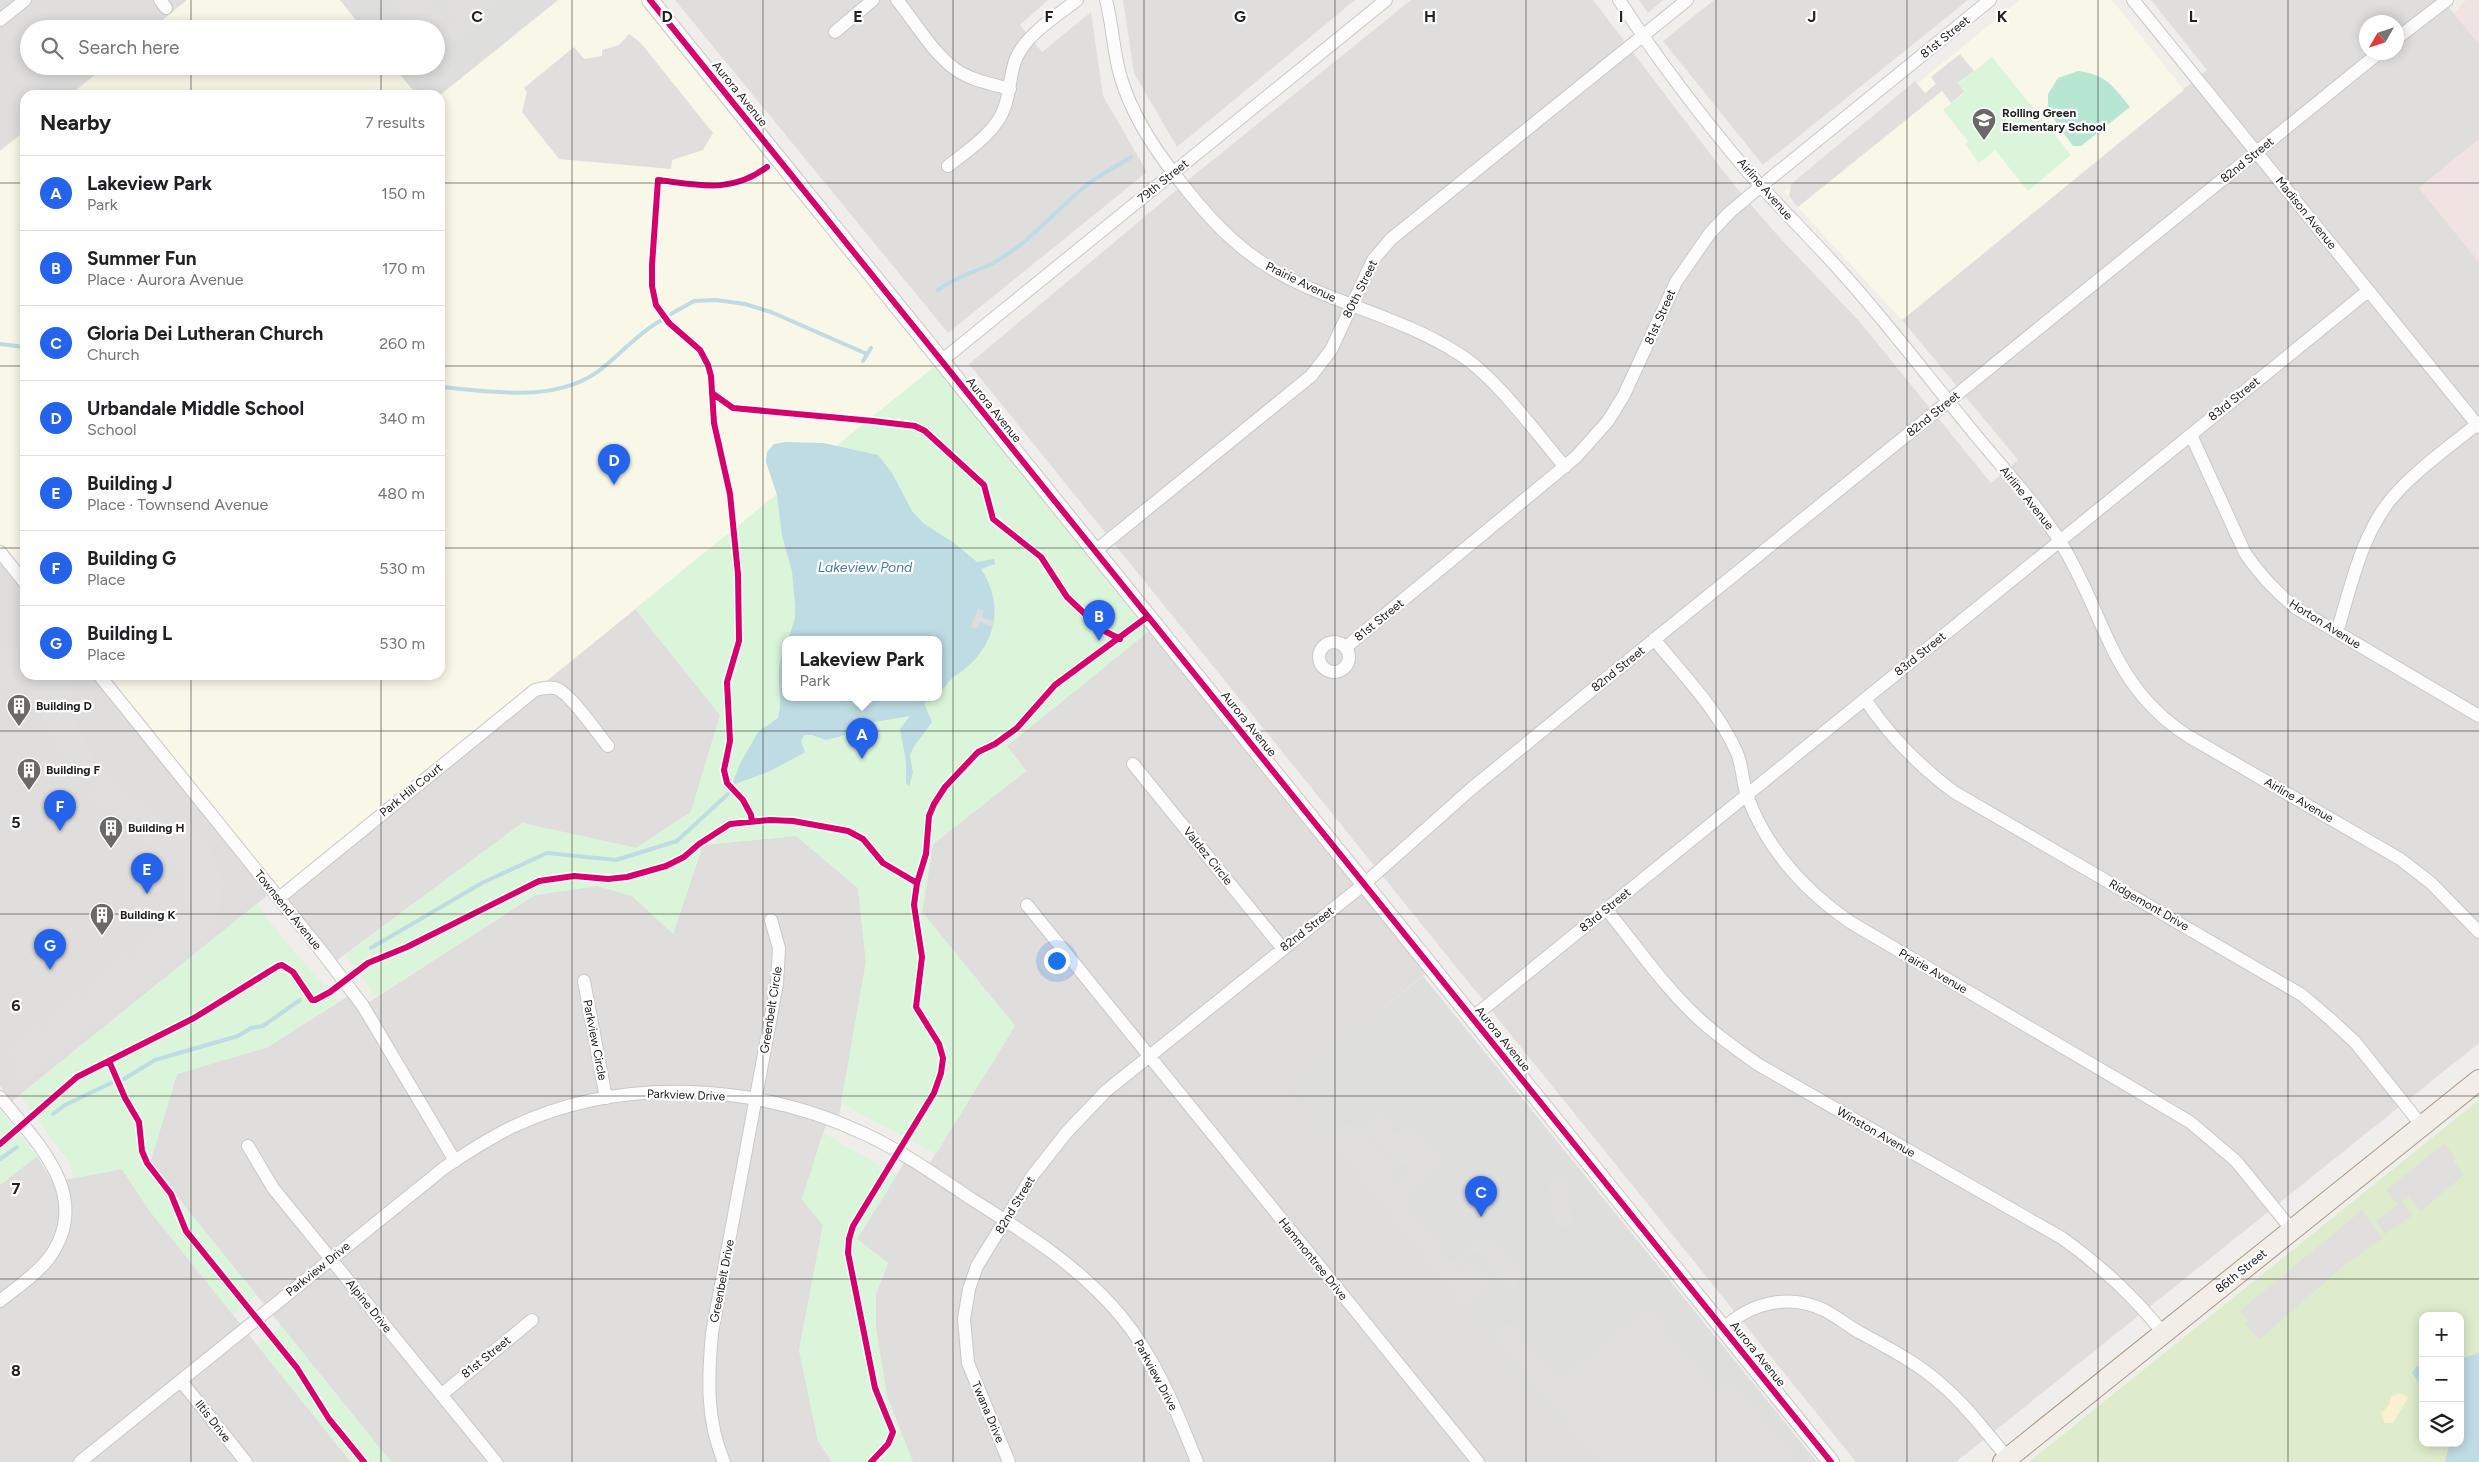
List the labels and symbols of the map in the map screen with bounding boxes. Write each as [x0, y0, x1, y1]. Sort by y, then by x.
text: C [471, 7, 483, 26]
text: D [661, 7, 673, 26]
text: E [853, 7, 863, 26]
text: F [1045, 7, 1054, 26]
text: G [1234, 7, 1246, 26]
text: H [1424, 7, 1436, 26]
text: I [1619, 7, 1623, 26]
text: J [1808, 7, 1816, 26]
text: K [1997, 7, 2008, 26]
text: L [2189, 7, 2198, 26]
street label: 81st Street [1918, 13, 1973, 61]
north arrow [2359, 15, 2404, 60]
street label: Aurora Avenue [710, 59, 771, 130]
place label: Rolling Green Elementary School [2002, 106, 2106, 134]
school or university icon: Rolling Green Elementary School [1971, 107, 1997, 141]
street label: 82nd Street [2218, 134, 2277, 186]
street label: Airline Avenue [1734, 155, 1796, 223]
street label: 79th Street [1135, 156, 1191, 206]
street label: Madison Avenue [2273, 174, 2340, 252]
street label: 80th Street [1340, 257, 1380, 320]
street label: Prairie Avenue [1263, 259, 1339, 305]
street label: 81st Street [1642, 287, 1679, 347]
street label: 83rd Street [2206, 374, 2263, 424]
street label: Aurora Avenue [964, 375, 1025, 446]
street label: 82nd Street [1904, 388, 1963, 440]
pin: D [598, 444, 630, 485]
street label: Airline Avenue [1997, 464, 2057, 533]
water label: Lakeview Pond [818, 559, 913, 576]
street label: 81st Street [1352, 596, 1407, 644]
street label: Horton Avenue [2287, 596, 2364, 652]
pin: B [1083, 600, 1115, 641]
street label: 83rd Street [1892, 629, 1949, 679]
street label: 82nd Street [1589, 643, 1648, 695]
street label: Aurora Avenue [1219, 689, 1280, 760]
building icon: Building D [6, 693, 32, 727]
place label: Building D [36, 699, 92, 713]
pin: A [846, 718, 878, 759]
building icon: Building F [16, 757, 42, 791]
street label: Park Hill Court [377, 760, 446, 820]
place label: Building F [46, 763, 100, 777]
street label: Airline Avenue [2262, 775, 2336, 826]
pin: F [44, 790, 76, 831]
text: 5 [11, 813, 21, 832]
building icon: Building H [98, 815, 124, 849]
place label: Building H [128, 821, 184, 835]
street label: Valdez Circle [1180, 824, 1236, 888]
pin: E [131, 853, 163, 894]
street label: Townsend Avenue [252, 867, 325, 953]
street label: Ridgemont Drive [2107, 876, 2192, 934]
street label: 83rd Street [1577, 885, 1634, 935]
building icon: Building K [89, 902, 115, 936]
street label: 82nd Street [1277, 903, 1337, 954]
place label: Building K [120, 908, 175, 922]
pin: G [34, 929, 66, 970]
street label: Prairie Avenue [1896, 946, 1970, 996]
your location [1044, 948, 1070, 974]
street label: Greenbelt Circle [757, 965, 785, 1054]
text: 6 [11, 996, 21, 1015]
street label: Parkview Circle [580, 999, 610, 1082]
street label: Aurora Avenue [1473, 1004, 1534, 1075]
street label: Parkview Drive [647, 1087, 726, 1103]
street label: Winston Avenue [1834, 1104, 1918, 1160]
street label: 82nd Street [992, 1173, 1038, 1236]
pin: C [1465, 1176, 1497, 1217]
text: 7 [12, 1179, 21, 1198]
street label: Hammontree Drive [1276, 1215, 1351, 1303]
street label: Greenbelt Drive [707, 1238, 737, 1324]
street label: Parkview Drive [283, 1239, 353, 1299]
street label: 86th Street [2213, 1246, 2270, 1296]
street label: Alpine Drive [343, 1276, 395, 1336]
street label: Aurora Avenue [1728, 1319, 1789, 1390]
street label: 81st Street [459, 1333, 514, 1381]
street label: Parkview Drive [1131, 1337, 1181, 1413]
text: 8 [11, 1361, 21, 1380]
street label: Twana Drive [969, 1379, 1007, 1445]
street label: Iltis Drive [192, 1397, 234, 1445]

